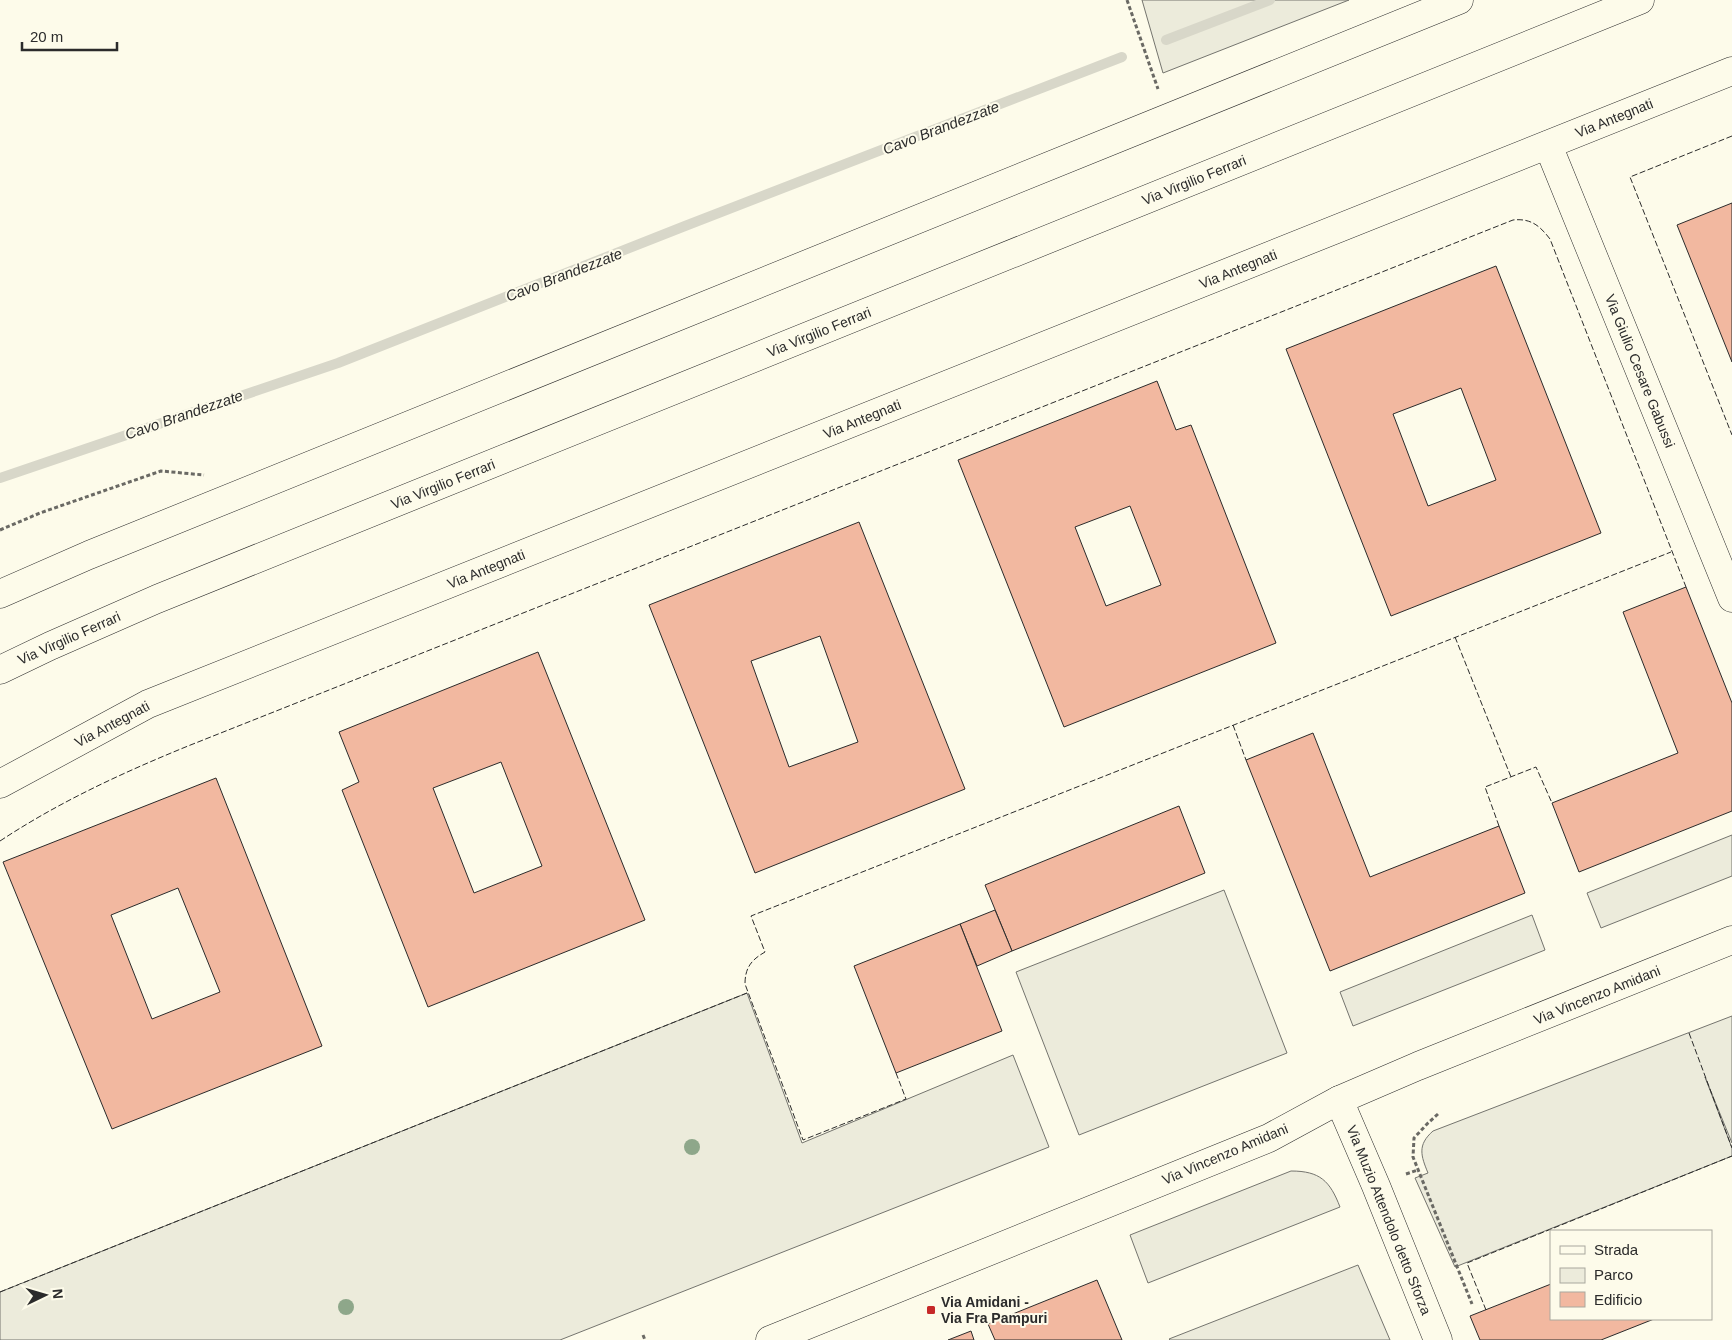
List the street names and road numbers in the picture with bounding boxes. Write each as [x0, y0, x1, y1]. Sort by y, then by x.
street label: Via Antegnati [1573, 95, 1655, 141]
street label: Via Virgilio Ferrari [1140, 152, 1248, 208]
street label: Via Antegnati [1197, 246, 1279, 292]
street label: Via Giulio Cesare Gabussi [1602, 292, 1678, 450]
street label: Via Virgilio Ferrari [765, 304, 873, 360]
street label: Via Antegnati [821, 396, 903, 442]
street label: Via Virgilio Ferrari [389, 456, 497, 512]
street label: Via Antegnati [445, 546, 527, 592]
street label: Via Virgilio Ferrari [15, 608, 123, 668]
street label: Via Antegnati [72, 698, 152, 750]
street label: Via Vincenzo Amidani [1531, 962, 1663, 1028]
street label: Via Vincenzo Amidani [1160, 1120, 1290, 1188]
street label: Via Muzio Attendolo detto Sforza [1344, 1123, 1434, 1317]

